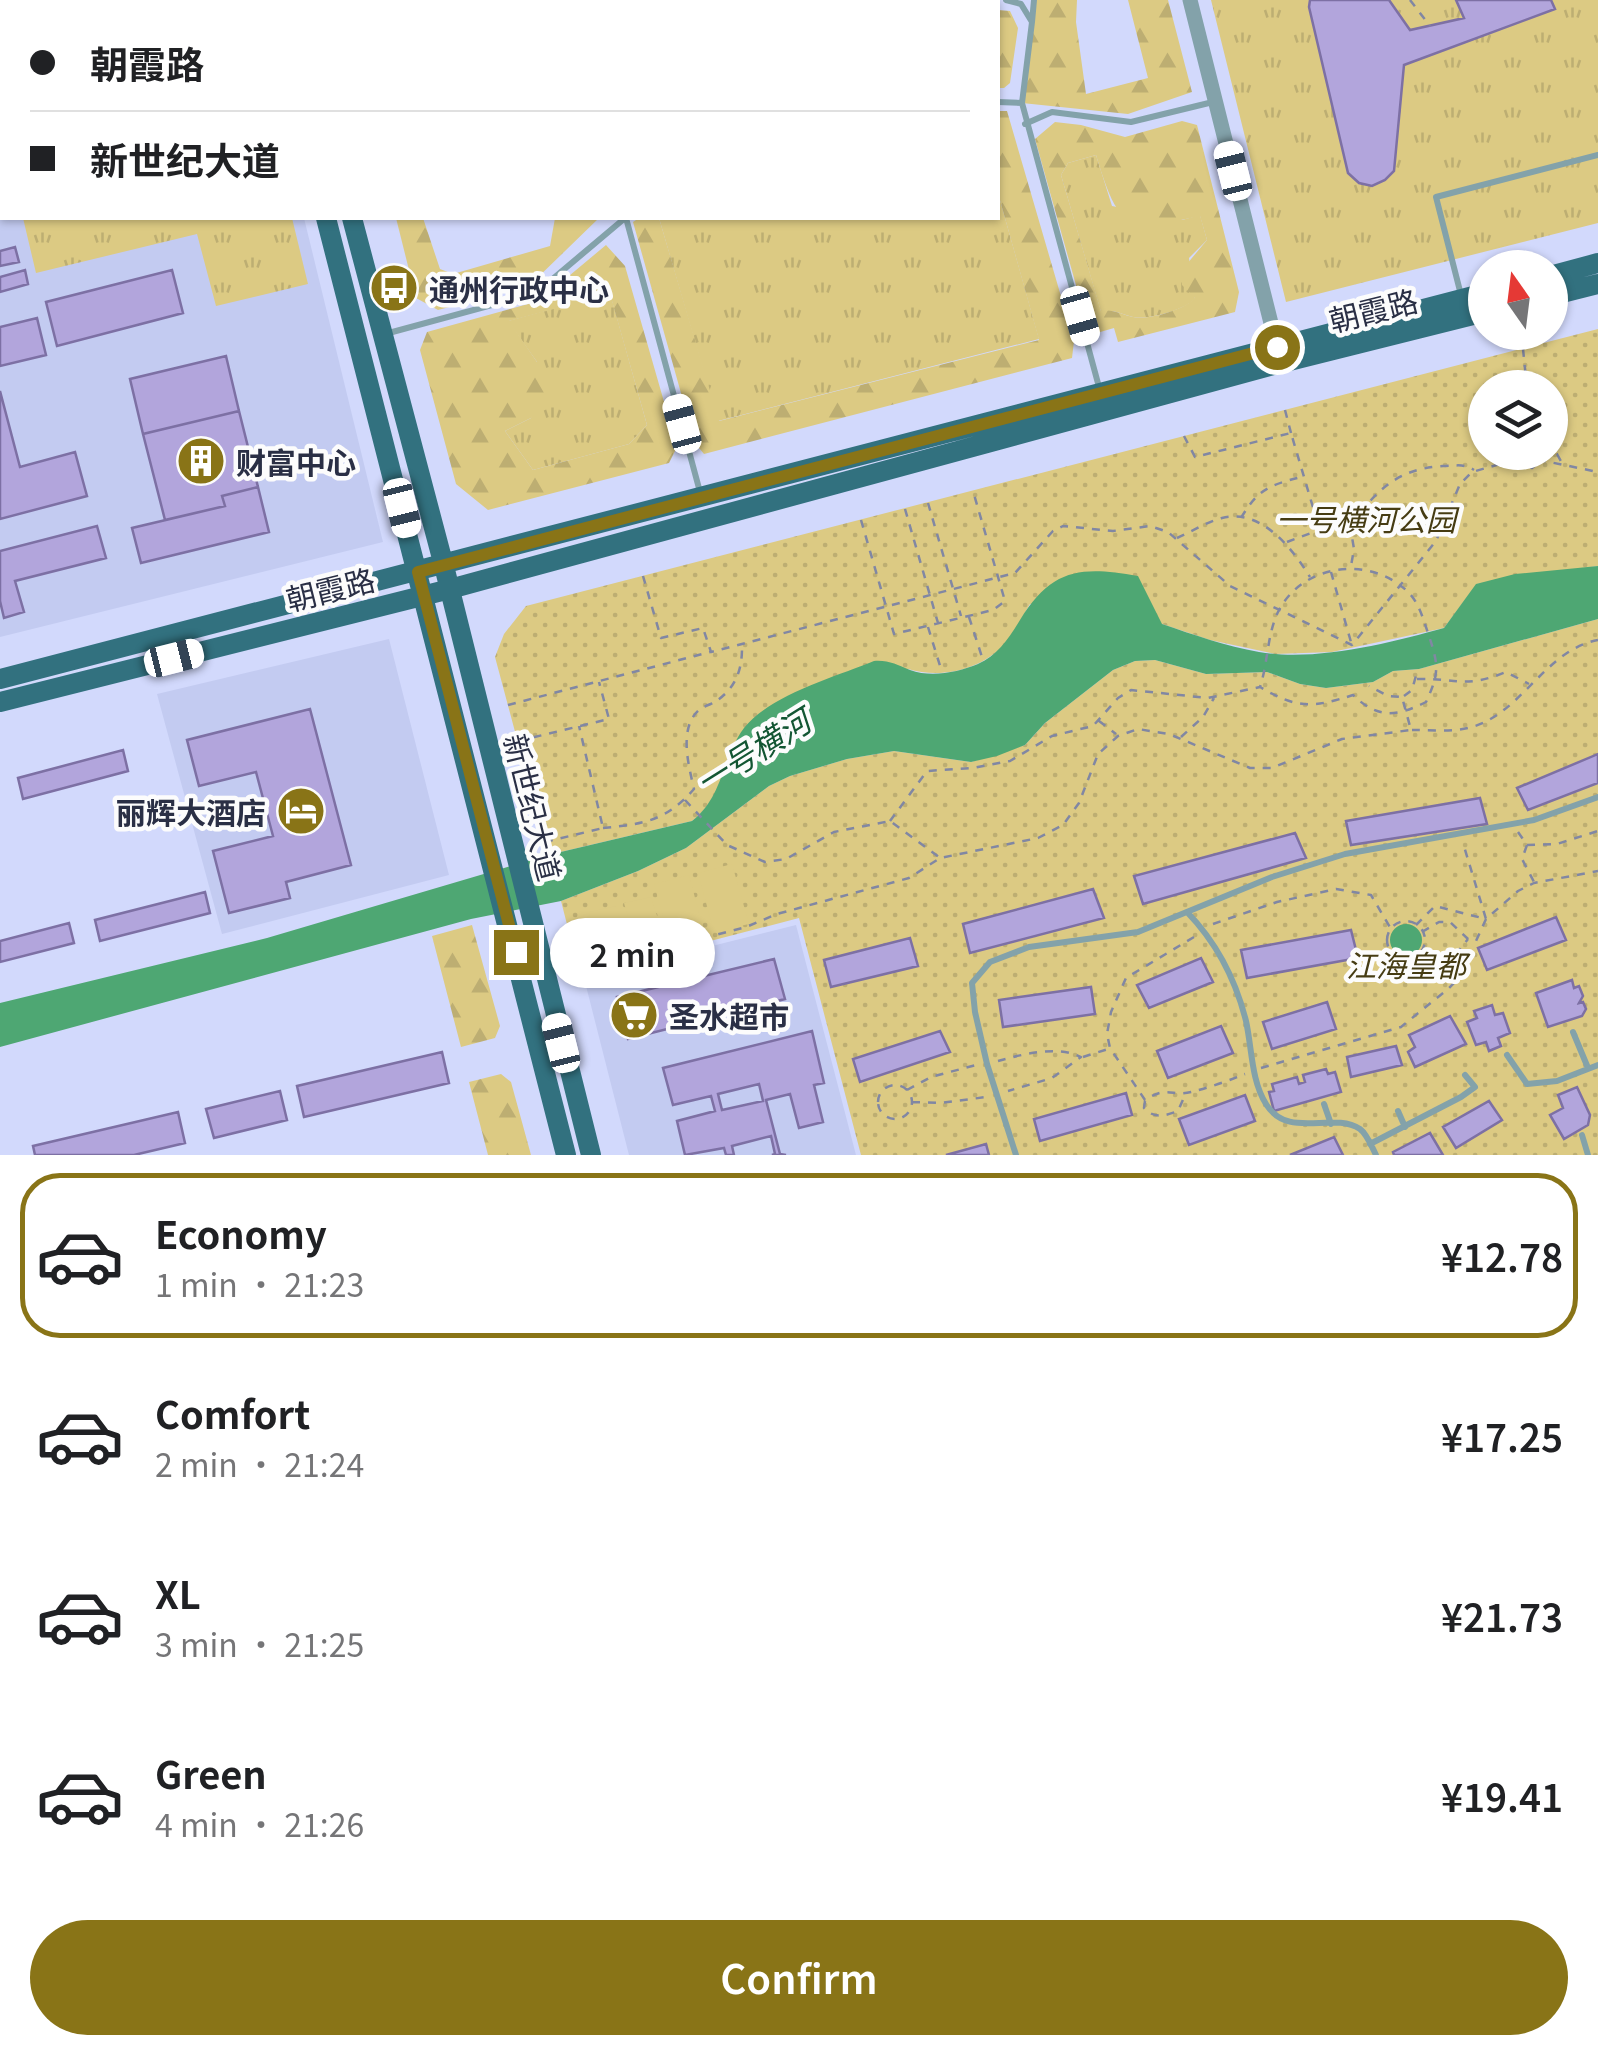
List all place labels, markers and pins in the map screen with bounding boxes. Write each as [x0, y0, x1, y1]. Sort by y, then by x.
bus stop icon: 通州行政中心 [368, 262, 420, 314]
place label: 通州行政中心 [429, 266, 609, 310]
building icon: 财富中心 [175, 435, 227, 487]
place label: 财富中心 [236, 439, 356, 483]
hotel icon: 丽辉大酒店 [275, 785, 327, 837]
place label: 丽辉大酒店 [116, 789, 266, 833]
supermarket icon: 圣水超市 [608, 989, 660, 1041]
place label: 圣水超市 [669, 993, 789, 1037]

